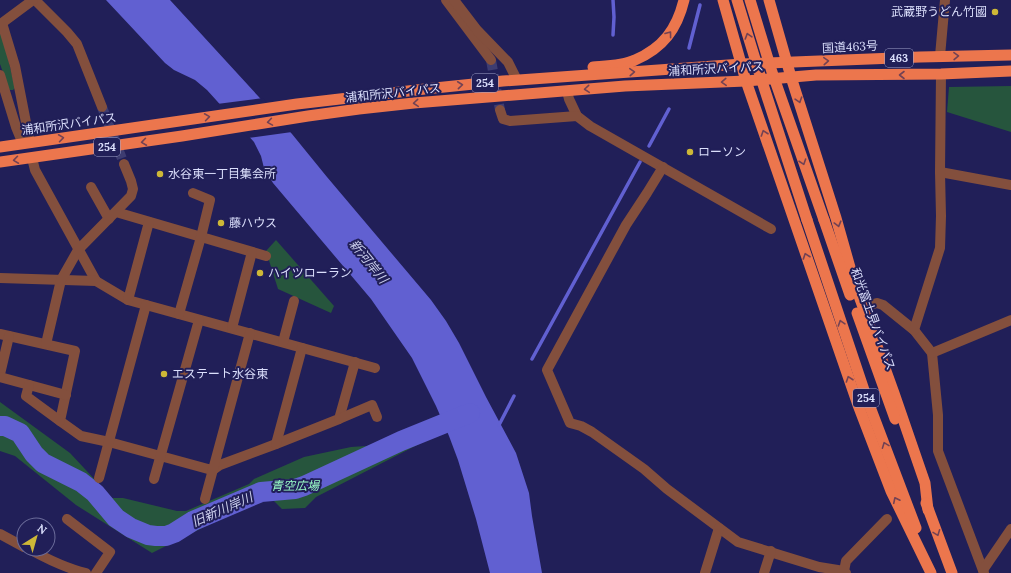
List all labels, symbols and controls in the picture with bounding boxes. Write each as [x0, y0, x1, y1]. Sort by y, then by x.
place label: 武蔵野うどん竹國 [891, 4, 987, 19]
marker: 武蔵野うどん竹國 [990, 7, 1000, 17]
one-way arrow [664, 31, 672, 38]
one-way arrow [744, 33, 753, 40]
street label: 国道463号 [822, 38, 878, 55]
road number: 463 [885, 49, 913, 67]
one-way arrow [953, 52, 959, 60]
one-way arrow [823, 57, 829, 66]
street label: 浦和所沢バイパス [668, 59, 764, 78]
one-way arrow [629, 67, 635, 76]
one-way arrow [899, 71, 905, 79]
road number: 254 [472, 74, 498, 92]
one-way arrow [721, 78, 727, 87]
street label: 浦和所沢バイパス [345, 80, 441, 105]
one-way arrow [457, 81, 463, 90]
one-way arrow [584, 85, 591, 94]
one-way arrow [794, 97, 802, 104]
one-way arrow [413, 98, 419, 107]
street label: 浦和所沢バイパス [20, 109, 117, 138]
one-way arrow [204, 113, 210, 122]
one-way arrow [267, 117, 273, 126]
one-way arrow [761, 130, 769, 137]
one-way arrow [58, 134, 64, 143]
one-way arrow [141, 137, 147, 146]
road number: 254 [94, 138, 120, 156]
place label: ローソン [698, 144, 746, 159]
marker: ローソン [685, 147, 695, 157]
one-way arrow [13, 155, 19, 164]
one-way arrow [799, 158, 807, 165]
place label: 水谷東一丁目集会所 [168, 166, 276, 181]
marker: 水谷東一丁目集会所 [155, 169, 165, 179]
place label: 藤ハウス [229, 215, 277, 230]
marker: 藤ハウス [216, 218, 226, 228]
one-way arrow [833, 220, 842, 227]
water label: 新河岸川 [346, 236, 393, 288]
one-way arrow [803, 253, 811, 260]
place label: ハイツローラン [268, 265, 352, 280]
street label: 和光富士見バイパス [848, 266, 899, 372]
marker: ハイツローラン [255, 268, 265, 278]
one-way arrow [838, 319, 846, 326]
place label: エステート水谷東 [172, 366, 268, 381]
marker: エステート水谷東 [159, 369, 169, 379]
one-way arrow [845, 376, 853, 383]
road number: 254 [853, 389, 879, 407]
one-way arrow [881, 442, 889, 449]
park label: 青空広場 [271, 478, 321, 493]
water label: 旧新川岸川 [189, 488, 257, 530]
one-way arrow [893, 497, 901, 505]
north arrow [16, 517, 56, 557]
text: N [34, 521, 50, 537]
one-way arrow [932, 530, 940, 537]

